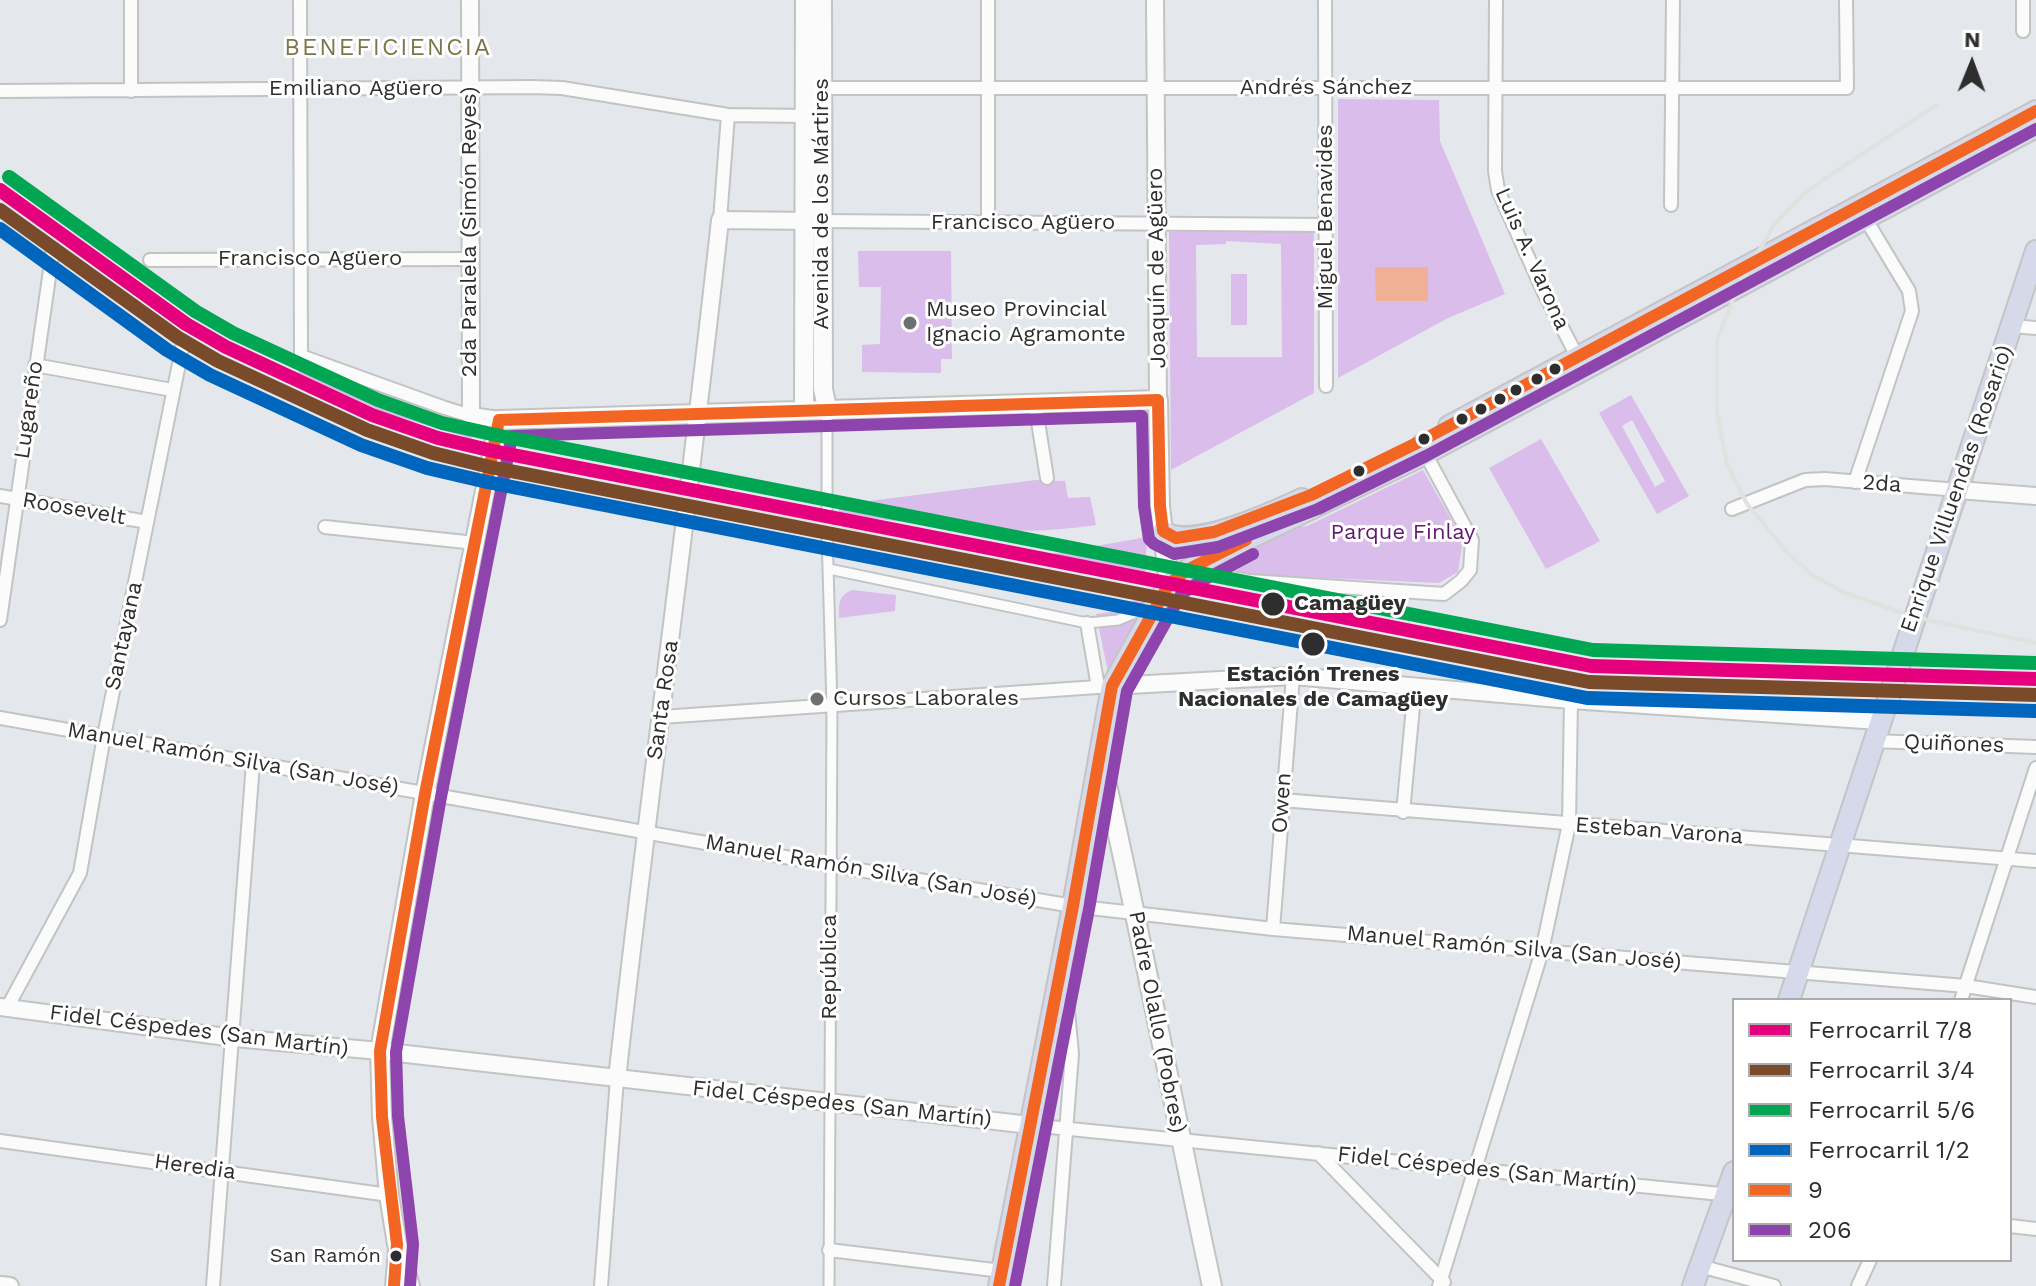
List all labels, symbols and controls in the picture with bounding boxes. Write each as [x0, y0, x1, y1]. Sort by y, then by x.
north arrow [1932, 24, 2012, 104]
text: N [1964, 27, 1981, 52]
district label: BENEFICIENCIA [284, 34, 492, 62]
street label: Andrés Sánchez [1240, 75, 1412, 101]
street label: Emiliano Agüero [269, 76, 443, 102]
street label: Avenida de los Mártires [809, 78, 835, 330]
street label: 2da Paralela (Simón Reyes) [457, 87, 483, 377]
street label: Miguel Benavides [1313, 125, 1339, 309]
street label: Joaquín de Agüero [1142, 167, 1172, 369]
street label: Luis A. Varona [1489, 184, 1575, 334]
street label: Francisco Agüero [931, 210, 1115, 236]
street label: Francisco Agüero [218, 246, 402, 272]
place label: Museo Provincial Ignacio Agramonte [926, 297, 1126, 348]
marker: Museo Provincial Ignacio Agramonte [901, 314, 919, 332]
street label: Enrique Villuendas (Rosario) [1895, 342, 2019, 636]
street label: Lugareño [9, 359, 49, 461]
unlabelled marker [1547, 361, 1563, 377]
unlabelled marker [1529, 371, 1545, 387]
unlabelled marker [1508, 382, 1524, 398]
unlabelled marker [1492, 391, 1508, 407]
unlabelled marker [1473, 401, 1489, 417]
unlabelled marker [1454, 411, 1470, 427]
unlabelled marker [1416, 431, 1432, 447]
unlabelled marker [1351, 463, 1367, 479]
street label: 2da [1862, 469, 1902, 499]
street label: Roosevelt [20, 487, 128, 531]
park label: Parque Finlay [1331, 520, 1475, 546]
street label: Santayana [100, 579, 148, 693]
marker: Camagüey [1259, 590, 1287, 618]
place label: Camagüey [1294, 591, 1406, 617]
marker: Estación Trenes Nacionales de Camagüey [1299, 630, 1327, 658]
street label: Santa Rosa [642, 639, 684, 761]
place label: Estación Trenes Nacionales de Camagüey [1178, 662, 1448, 714]
place label: Cursos Laborales [833, 686, 1019, 712]
marker: Cursos Laborales [808, 690, 826, 708]
street label: Manuel Ramón Silva (San José) [65, 717, 401, 801]
street label: Quiñones [1903, 729, 2005, 759]
street label: Owen [1267, 772, 1297, 834]
street label: Esteban Varona [1574, 812, 1744, 850]
street label: Manuel Ramón Silva (San José) [703, 829, 1039, 913]
street label: Padre Olallo (Pobres) [1123, 909, 1191, 1135]
street label: República [817, 914, 843, 1020]
street label: Manuel Ramón Silva (San José) [1346, 920, 1682, 976]
legend [1732, 998, 2012, 1262]
street label: Fidel Céspedes (San Martín) [48, 1000, 350, 1062]
text: Ferrocarril 7/8 [1808, 1016, 1973, 1044]
text: Ferrocarril 3/4 [1808, 1056, 1975, 1084]
street label: Fidel Céspedes (San Martín) [691, 1075, 993, 1133]
text: Ferrocarril 5/6 [1808, 1096, 1975, 1124]
text: Ferrocarril 1/2 [1808, 1136, 1970, 1164]
street label: Fidel Céspedes (San Martín) [1336, 1141, 1638, 1199]
street label: Heredia [153, 1148, 237, 1186]
text: 9 [1808, 1176, 1823, 1204]
text: 206 [1808, 1216, 1852, 1244]
place label: San Ramón [270, 1244, 381, 1268]
marker: San Ramón [388, 1248, 404, 1264]

